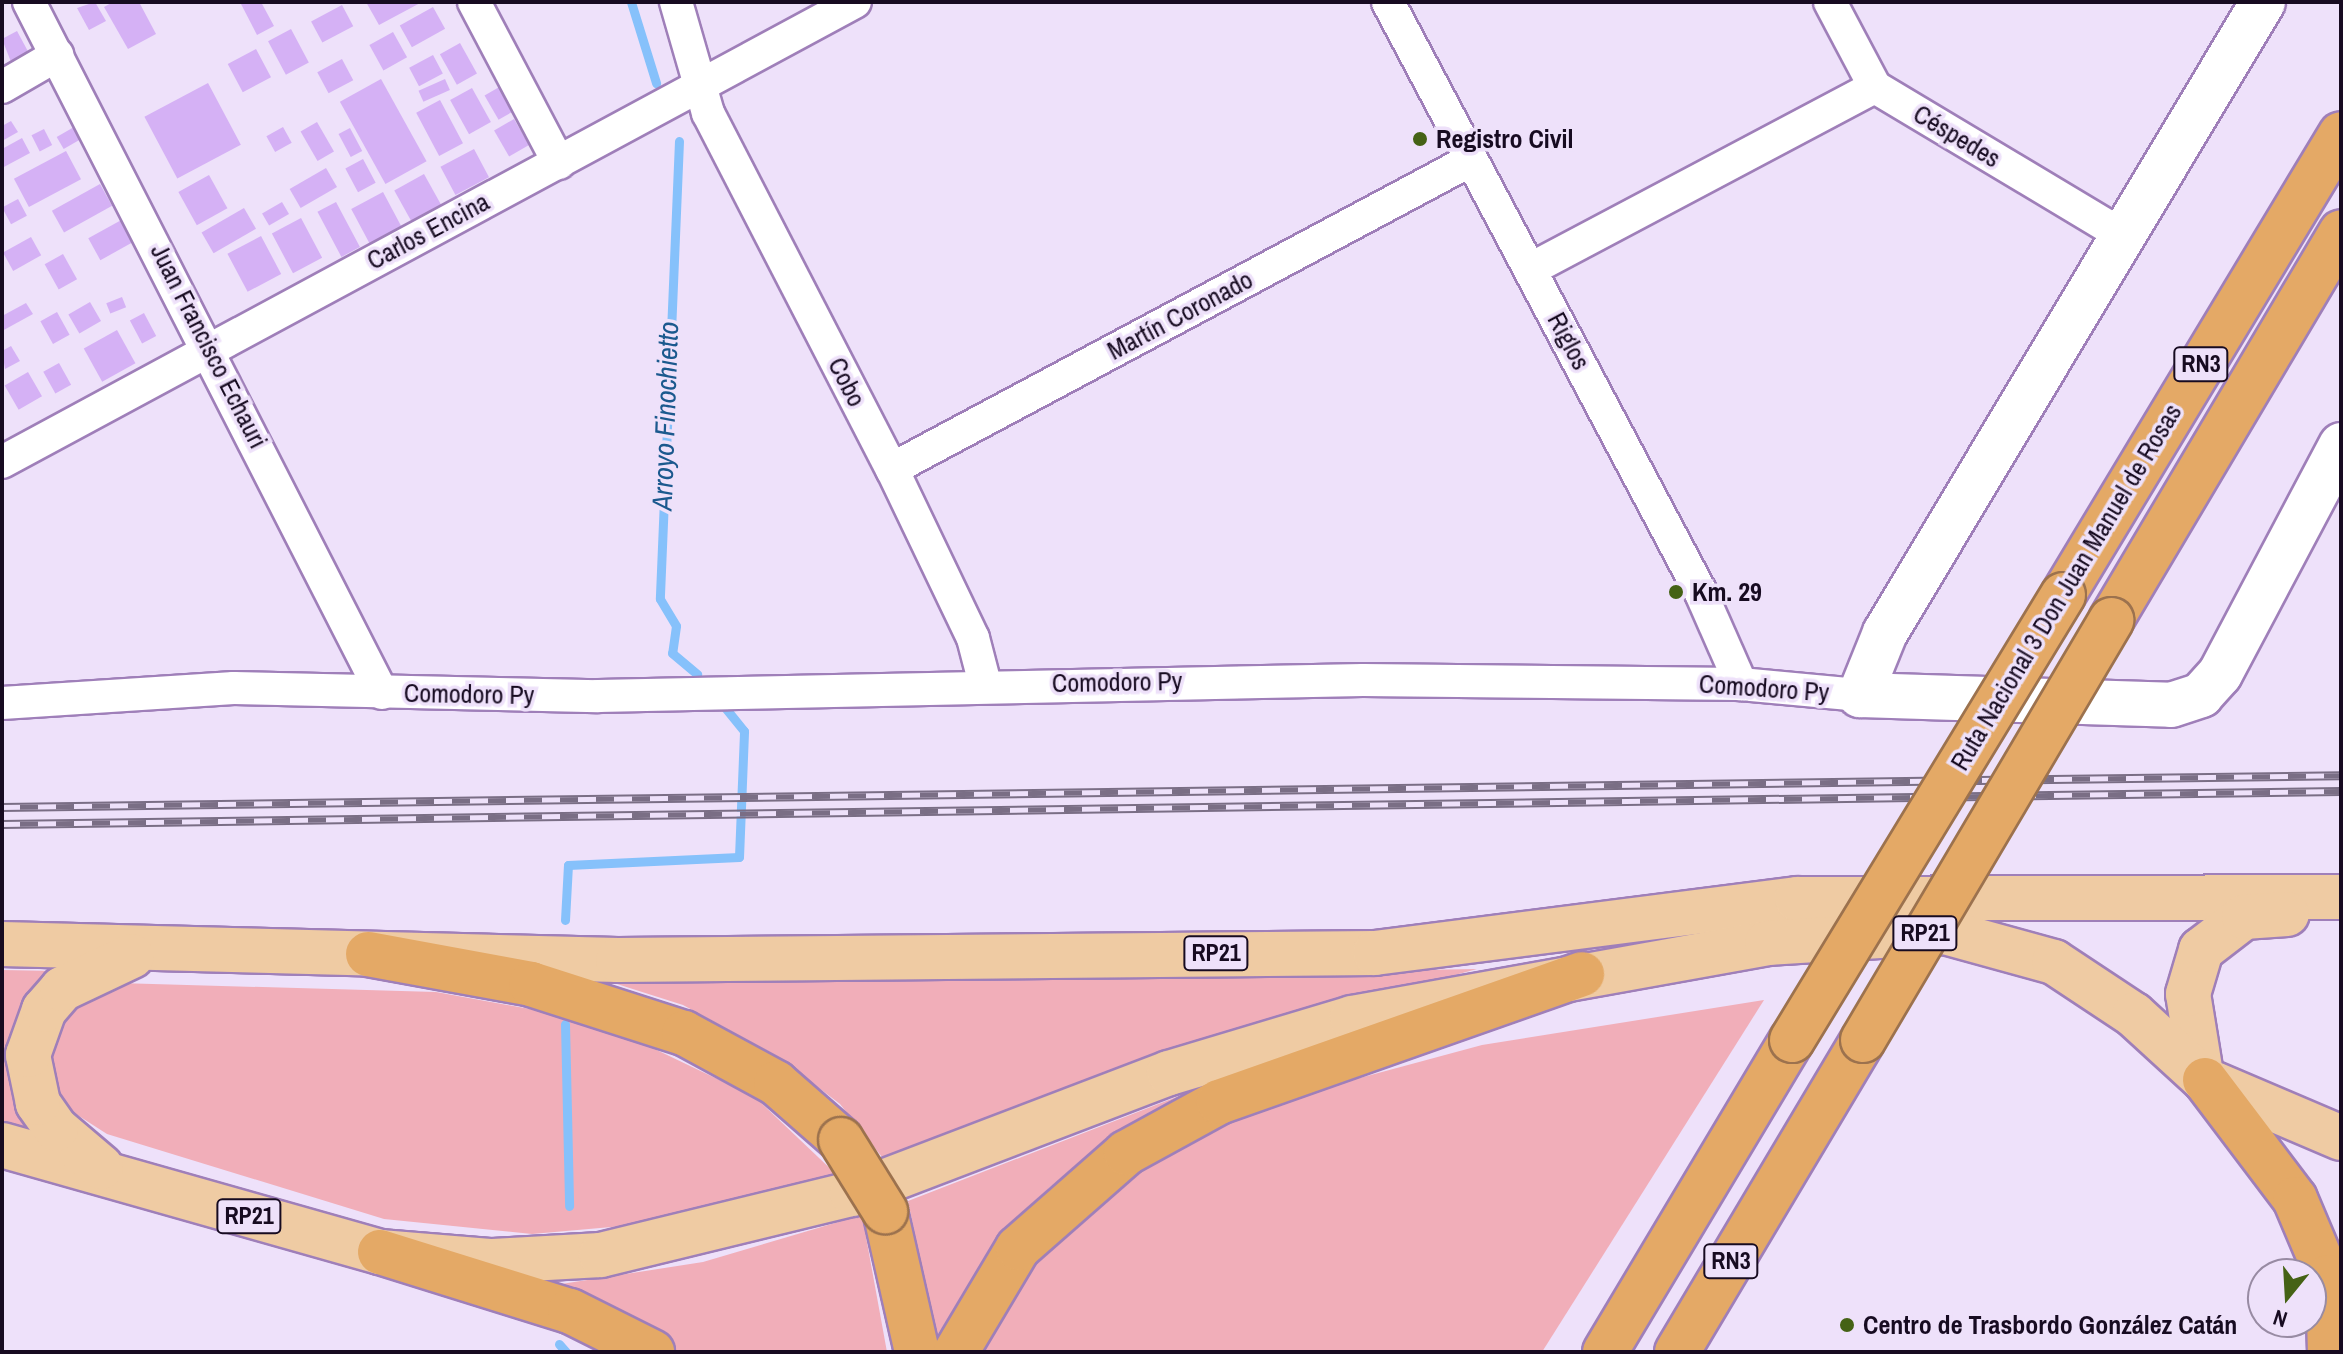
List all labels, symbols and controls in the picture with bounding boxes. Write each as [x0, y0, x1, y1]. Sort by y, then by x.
street label: Céspedes [1908, 98, 2006, 174]
place label: Registro Civil [1436, 123, 1573, 155]
marker: Registro Civil [1411, 130, 1429, 148]
street label: Carlos Encina [362, 186, 494, 276]
street label: Juan Francisco Echauri [144, 239, 274, 453]
street label: Martín Coronado [1102, 264, 1258, 366]
street label: Riglos [1541, 307, 1597, 375]
water label: Arroyo Finochietto [645, 321, 685, 511]
road number: RN3 [2173, 344, 2229, 384]
street label: Cobo [822, 352, 872, 412]
street label: Ruta Nacional 3 Don Juan Manuel de Rosas [1944, 398, 2188, 776]
place label: Km. 29 [1692, 576, 1762, 608]
marker: Km. 29 [1667, 583, 1685, 601]
street label: Comodoro Py [1052, 665, 1182, 699]
street label: Comodoro Py [1698, 668, 1830, 708]
street label: Comodoro Py [404, 677, 534, 711]
road number: RP21 [1891, 913, 1959, 953]
road number: RP21 [1182, 933, 1250, 973]
road number: RP21 [215, 1196, 283, 1236]
road number: RN3 [1703, 1241, 1759, 1281]
north arrow [2247, 1258, 2327, 1338]
text: N [2269, 1303, 2291, 1335]
place label: Centro de Trasbordo González Catán [1863, 1309, 2237, 1341]
marker: Centro de Trasbordo González Catán [1838, 1316, 1856, 1334]

